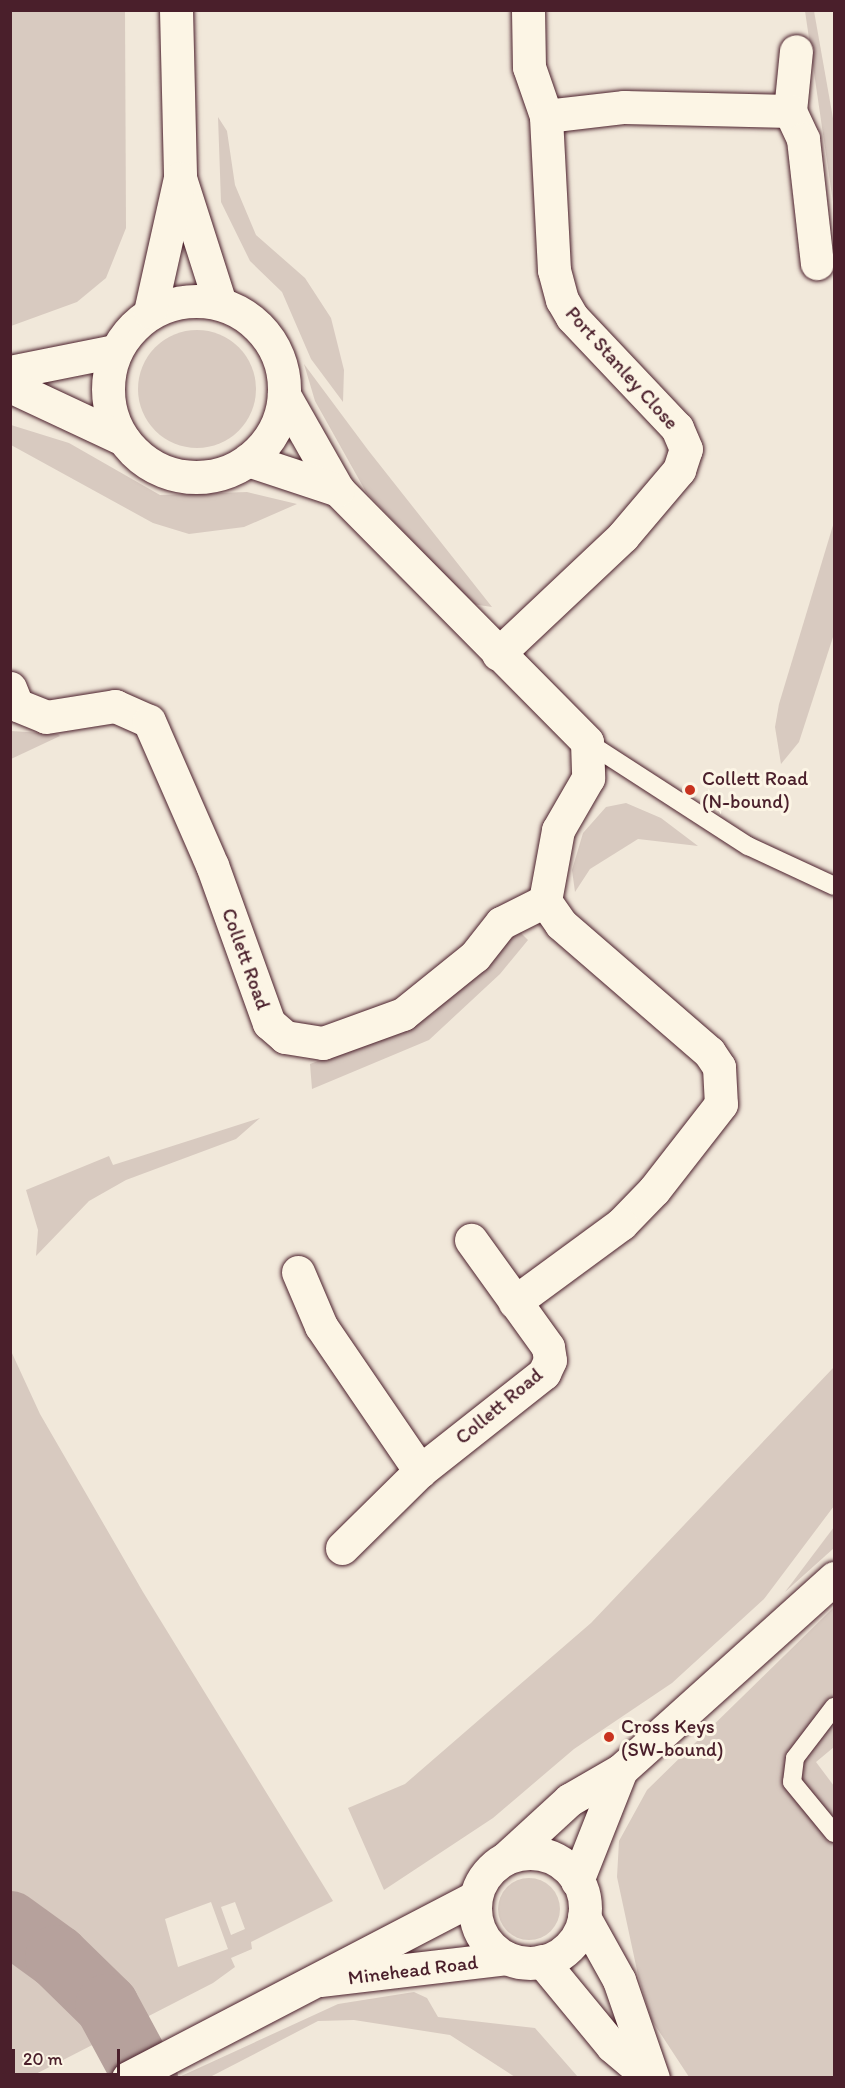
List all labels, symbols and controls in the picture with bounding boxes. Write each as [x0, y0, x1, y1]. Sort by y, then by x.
street label: Port Stanley Close [561, 302, 683, 434]
place label: Collett Road (N-bound) [702, 766, 808, 813]
marker: Collett Road (N-bound) [683, 783, 697, 797]
street label: Collett Road [217, 905, 275, 1013]
street label: Collett Road [451, 1363, 547, 1449]
place label: Cross Keys (SW-bound) [621, 1714, 723, 1761]
marker: Cross Keys (SW-bound) [602, 1730, 616, 1744]
street label: Minehead Road [347, 1950, 479, 1990]
scale bar [15, 2037, 123, 2075]
text: 20 m [23, 2048, 63, 2070]

